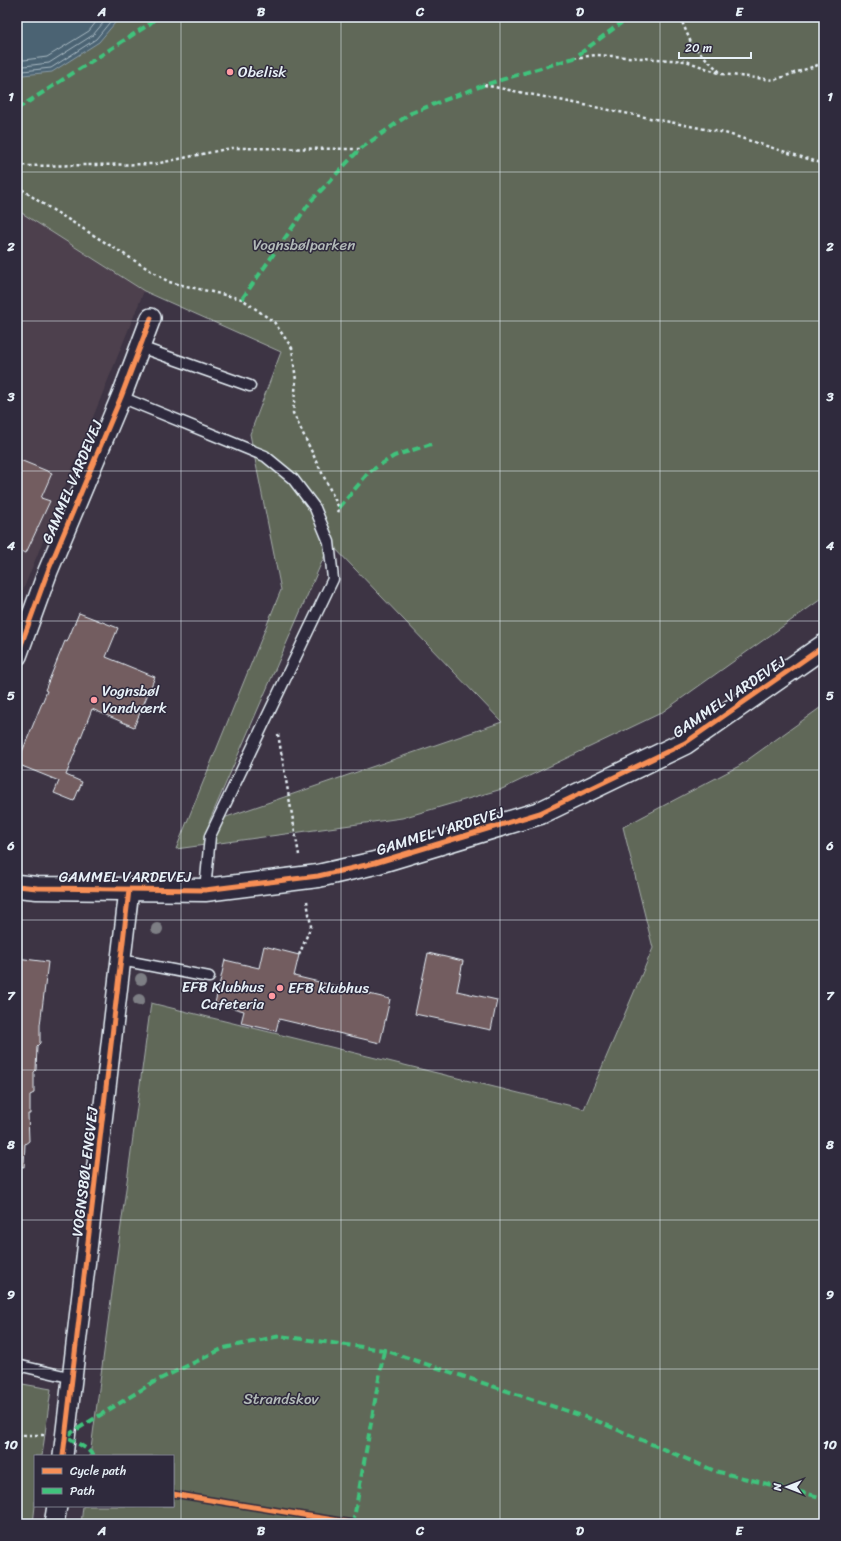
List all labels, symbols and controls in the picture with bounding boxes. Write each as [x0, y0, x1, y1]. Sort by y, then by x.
text: A [97, 0, 106, 23]
text: B [257, 0, 266, 23]
text: C [415, 0, 425, 23]
text: D [576, 0, 584, 23]
text: E [735, 0, 744, 23]
scale bar [679, 34, 751, 60]
text: 20 m [685, 37, 712, 59]
place label: Obelisk [238, 59, 287, 85]
marker: Obelisk [225, 67, 235, 77]
text: 1 [8, 85, 14, 108]
text: 1 [827, 85, 833, 108]
park label: Vognsbølparken [253, 232, 355, 258]
text: 2 [6, 235, 15, 258]
text: 2 [825, 235, 834, 258]
text: 3 [6, 385, 15, 408]
text: 3 [825, 385, 834, 408]
street label: GAMMEL VARDEVEJ [34, 415, 110, 548]
text: 4 [6, 534, 16, 557]
text: 4 [825, 534, 835, 557]
street label: GAMMEL VARDEVEJ [667, 649, 792, 745]
place label: Vognsbøl Vandværk [102, 678, 167, 721]
text: 5 [7, 684, 15, 707]
text: 5 [826, 684, 834, 707]
marker: Vognsbøl Vandværk [89, 695, 99, 705]
street label: GAMMEL VARDEVEJ [373, 799, 508, 863]
text: 6 [6, 834, 15, 857]
text: 6 [825, 834, 834, 857]
street label: GAMMEL VARDEVEJ [59, 864, 192, 890]
place label: EFB Klubhus Cafeteria [182, 974, 264, 1017]
place label: EFB klubhus [288, 975, 369, 1001]
marker: EFB klubhus [275, 983, 285, 993]
text: 7 [7, 984, 16, 1007]
text: 7 [826, 984, 835, 1007]
marker: EFB Klubhus Cafeteria [267, 991, 277, 1001]
street label: VOGNSBØL ENGVEJ [64, 1105, 106, 1238]
text: 8 [6, 1133, 15, 1156]
text: 8 [825, 1133, 834, 1156]
text: 9 [7, 1283, 15, 1306]
text: 9 [826, 1283, 834, 1306]
park label: Strandskov [243, 1386, 320, 1412]
text: 10 [4, 1433, 18, 1456]
text: 10 [823, 1433, 837, 1456]
legend [34, 1455, 174, 1507]
text: Cycle path [70, 1460, 126, 1482]
north arrow [767, 1467, 807, 1507]
text: Path [70, 1480, 95, 1502]
text: N [768, 1483, 787, 1492]
text: A [97, 1519, 106, 1541]
text: B [257, 1519, 266, 1541]
text: C [415, 1519, 425, 1541]
text: D [576, 1519, 584, 1541]
text: E [735, 1519, 744, 1541]

